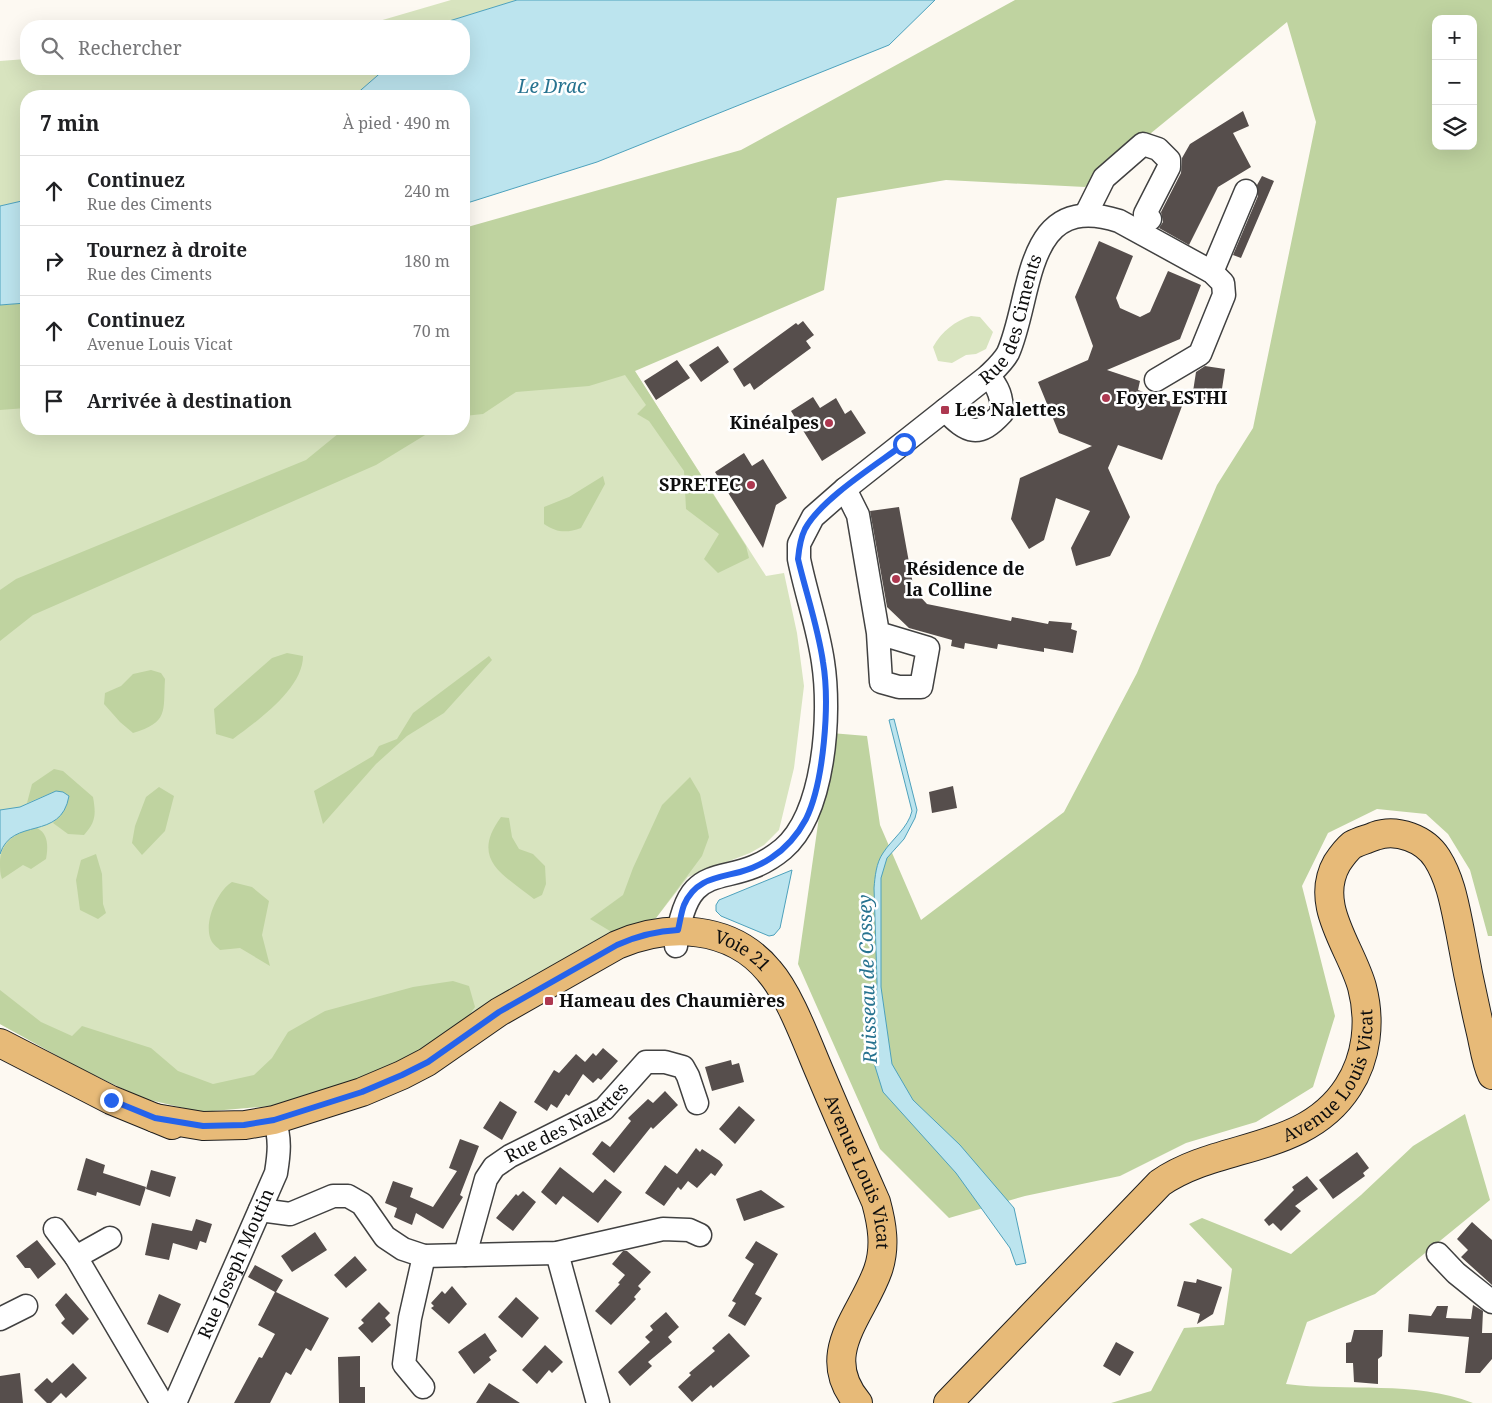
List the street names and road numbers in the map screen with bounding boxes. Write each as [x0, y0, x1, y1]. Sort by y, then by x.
street label: Rue des Ciments [974, 250, 1047, 390]
street label: Voie 21 [712, 924, 776, 976]
street label: Avenue Louis Vicat [1279, 1009, 1378, 1147]
street label: Rue des Nalettes [501, 1077, 633, 1168]
street label: Avenue Louis Vicat [819, 1090, 896, 1250]
street label: Rue Joseph Moutin [192, 1184, 279, 1342]

